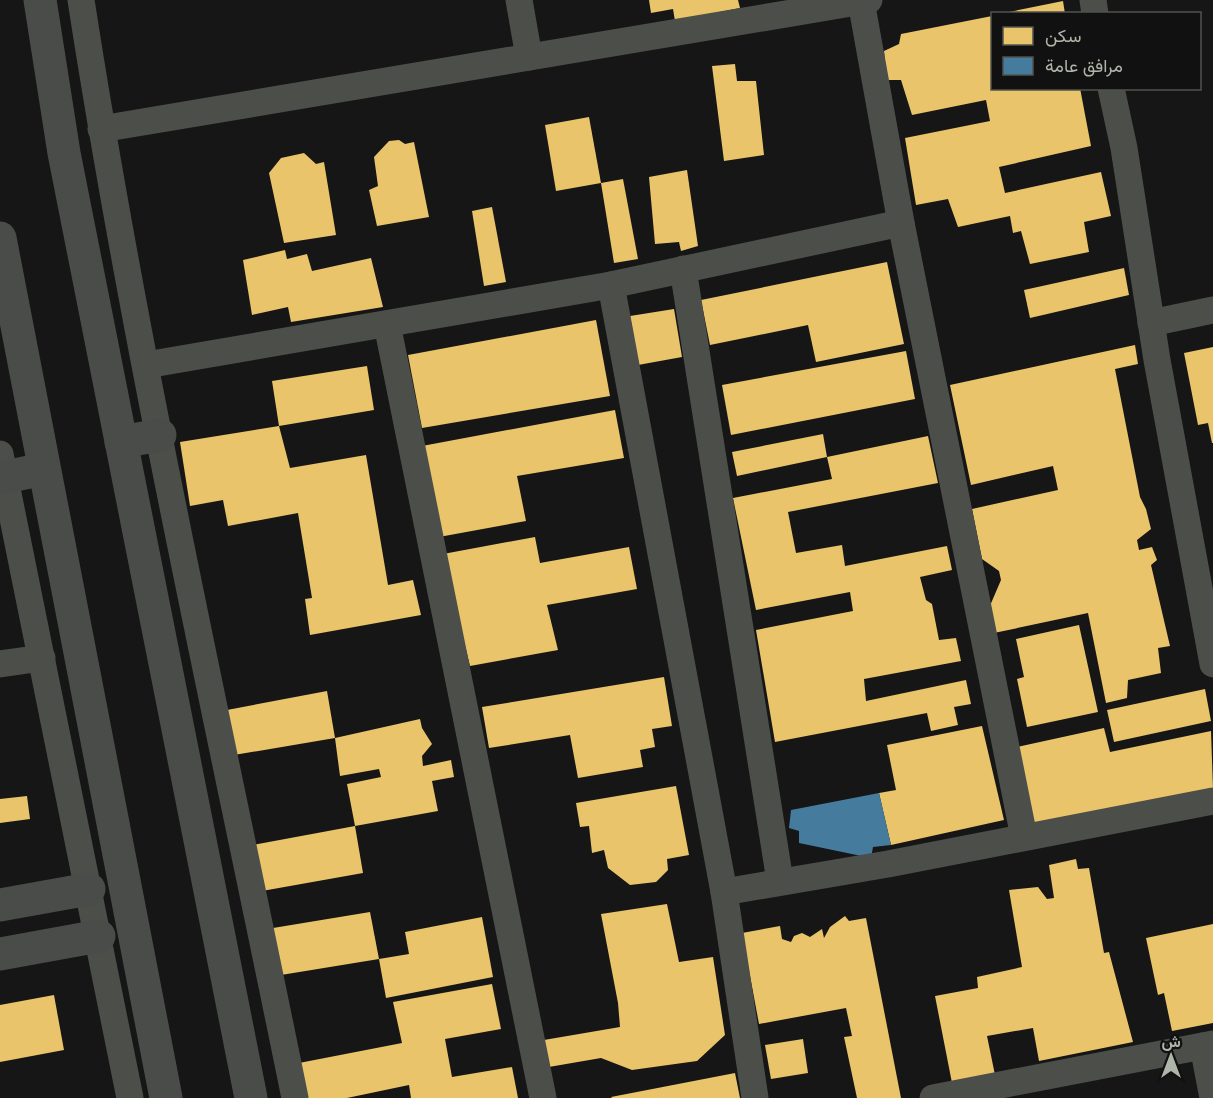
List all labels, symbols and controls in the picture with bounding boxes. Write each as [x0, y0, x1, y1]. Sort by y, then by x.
legend [991, 12, 1201, 90]
text: سكن [1045, 25, 1081, 47]
text: مرافق عامة [1045, 55, 1123, 77]
north arrow [1141, 1026, 1201, 1086]
text: ش [1161, 1032, 1181, 1052]

